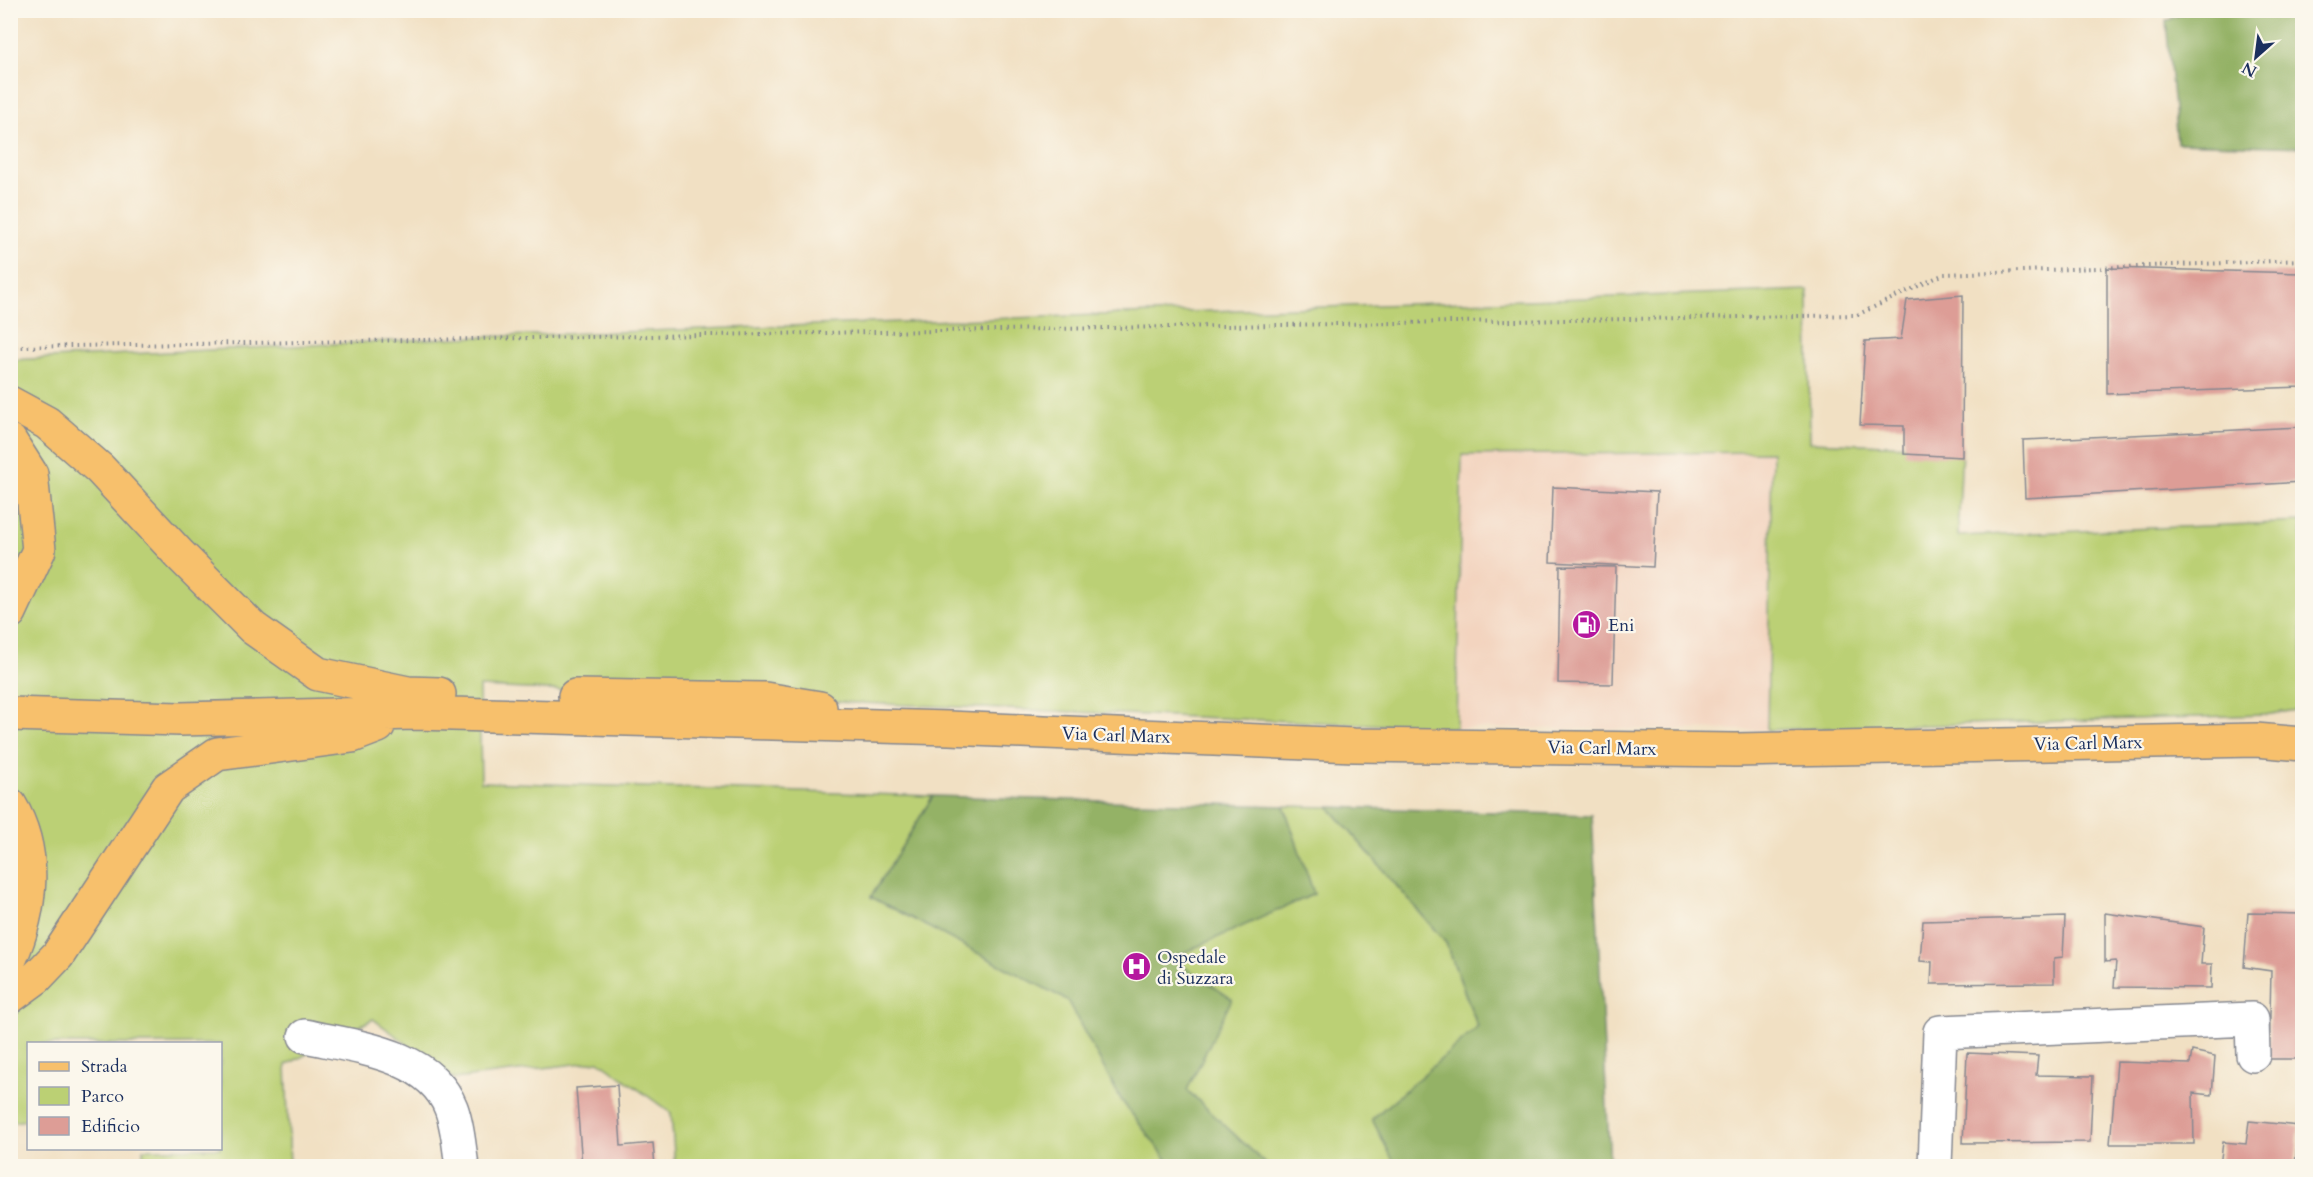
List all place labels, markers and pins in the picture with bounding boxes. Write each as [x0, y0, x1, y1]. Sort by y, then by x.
fuel station icon: Eni [1571, 609, 1603, 641]
place label: Eni [1608, 613, 1634, 638]
place label: Ospedale di Suzzara [1157, 945, 1234, 991]
hospital icon: Ospedale di Suzzara [1120, 951, 1152, 983]

